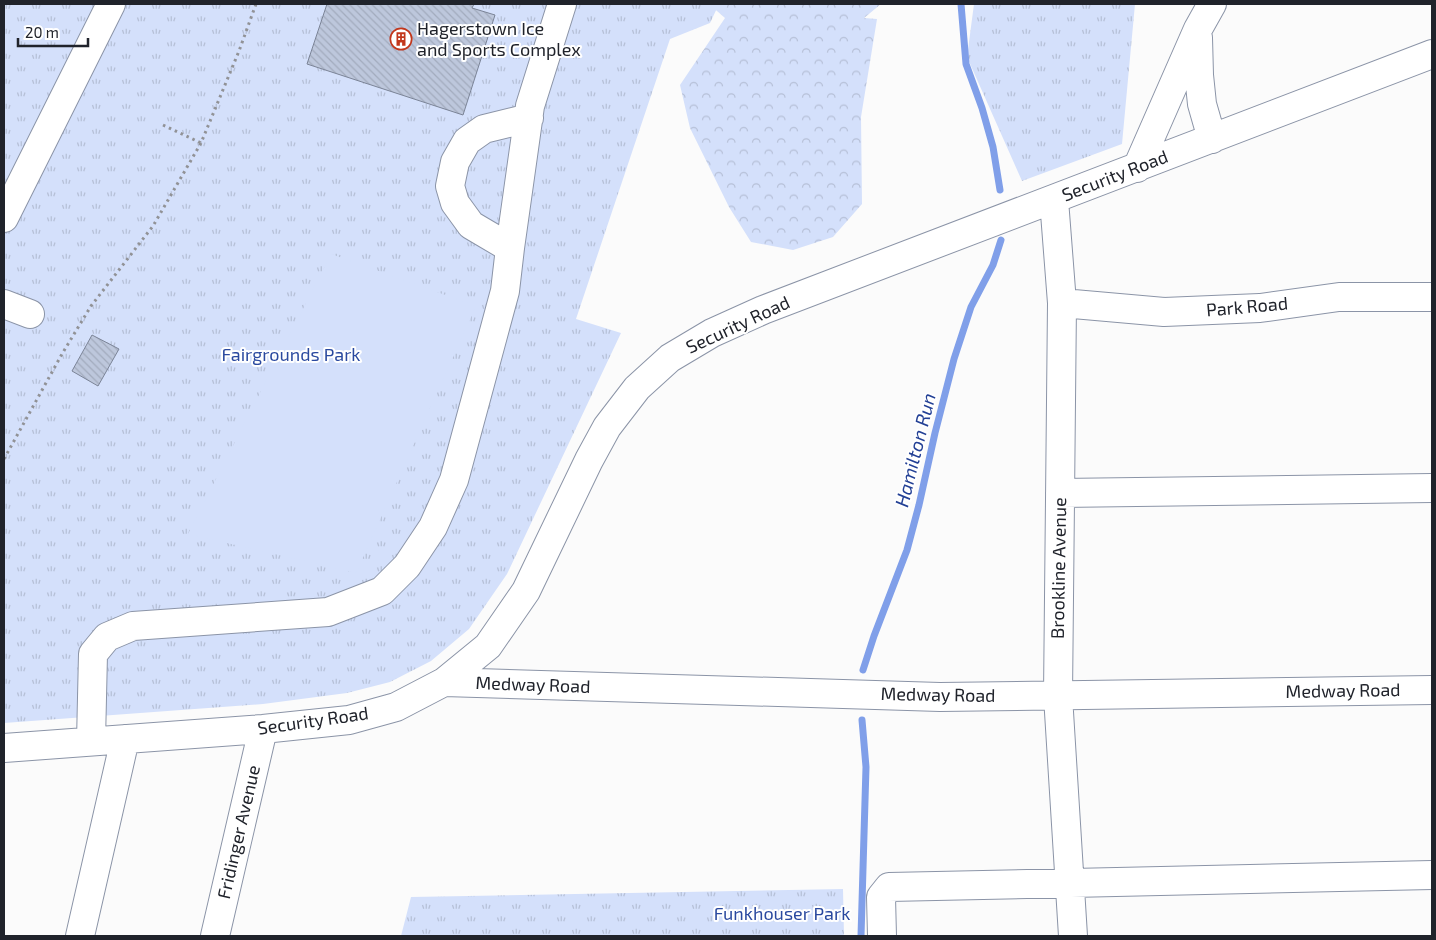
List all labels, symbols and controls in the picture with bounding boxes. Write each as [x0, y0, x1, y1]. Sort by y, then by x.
scale bar [18, 15, 88, 47]
place label: Hagerstown Ice and Sports Complex [417, 17, 581, 60]
text: 20 m [25, 23, 59, 41]
building icon: Hagerstown Ice and Sports Complex [389, 27, 413, 51]
street label: Security Road [1058, 145, 1171, 205]
street label: Security Road [682, 290, 793, 358]
street label: Park Road [1205, 291, 1289, 321]
park label: Fairgrounds Park [221, 343, 361, 365]
water label: Hamilton Run [889, 390, 940, 509]
street label: Brookline Avenue [1046, 497, 1070, 639]
street label: Medway Road [475, 671, 591, 697]
street label: Medway Road [1285, 678, 1401, 702]
street label: Medway Road [880, 682, 996, 706]
street label: Security Road [256, 701, 370, 739]
street label: Fridinger Avenue [212, 763, 264, 901]
park label: Funkhouser Park [714, 902, 850, 924]

